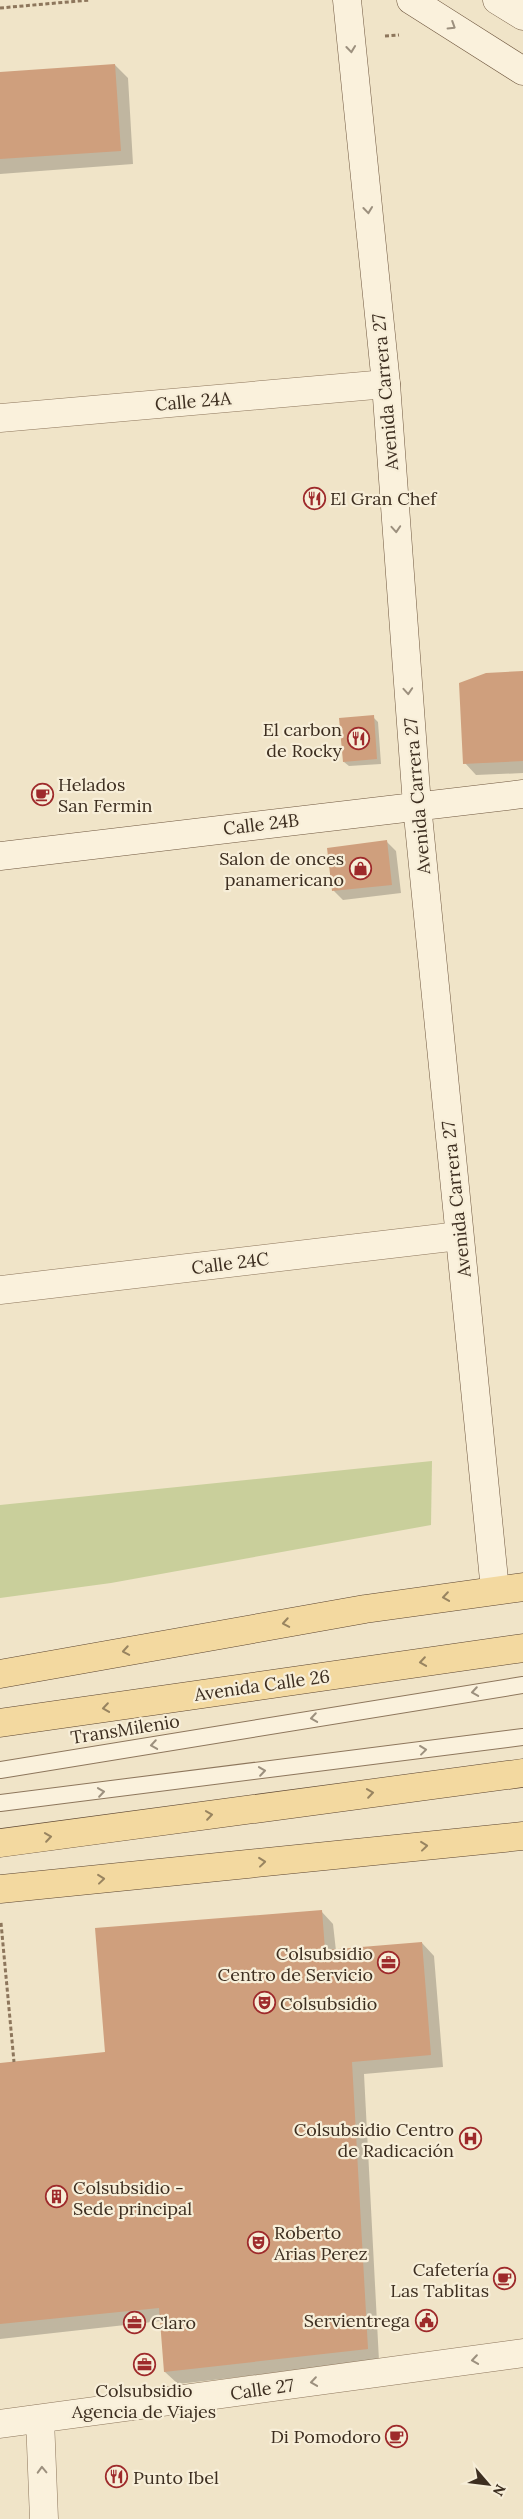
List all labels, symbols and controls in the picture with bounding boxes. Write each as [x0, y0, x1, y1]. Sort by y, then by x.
one-way arrow [446, 20, 455, 29]
one-way arrow [345, 45, 356, 53]
one-way arrow [362, 207, 373, 215]
street label: Avenida Carrera 27 [367, 313, 403, 472]
street label: Calle 24A [154, 386, 233, 416]
restaurant icon: El Gran Chef [302, 486, 326, 510]
place label: El Gran Chef [330, 487, 438, 510]
one-way arrow [391, 525, 402, 533]
one-way arrow [403, 687, 414, 695]
street label: Avenida Carrera 27 [399, 717, 435, 876]
place label: El carbon de Rocky [263, 718, 342, 762]
restaurant icon: El carbon de Rocky [346, 727, 370, 751]
place label: Helados San Fermin [58, 773, 152, 817]
cafe icon: Helados San Fermin [30, 782, 54, 806]
street label: Calle 24B [222, 808, 300, 840]
place label: Salon de onces panamericano [219, 847, 344, 891]
shop icon: Salon de onces panamericano [348, 856, 372, 880]
street label: Avenida Carrera 27 [436, 1120, 476, 1279]
street label: Calle 24C [190, 1247, 270, 1279]
one-way arrow [442, 1592, 451, 1602]
one-way arrow [282, 1618, 290, 1628]
one-way arrow [121, 1646, 130, 1656]
one-way arrow [418, 1656, 426, 1667]
street label: Avenida Calle 26 [192, 1664, 331, 1706]
one-way arrow [470, 1686, 479, 1696]
one-way arrow [102, 1702, 110, 1713]
street label: TransMilenio [69, 1709, 181, 1749]
one-way arrow [310, 1713, 319, 1723]
one-way arrow [150, 1739, 158, 1749]
one-way arrow [419, 1745, 427, 1755]
one-way arrow [258, 1766, 266, 1777]
one-way arrow [97, 1787, 105, 1798]
one-way arrow [367, 1788, 375, 1799]
one-way arrow [206, 1810, 214, 1821]
one-way arrow [44, 1832, 53, 1842]
one-way arrow [420, 1841, 428, 1852]
one-way arrow [259, 1857, 267, 1868]
one-way arrow [97, 1874, 105, 1885]
place label: Colsubsidio Centro de Servicio [218, 1942, 373, 1986]
office icon: Colsubsidio Centro de Servicio [377, 1951, 401, 1975]
theatre icon: Colsubsidio [252, 1991, 276, 2015]
place label: Colsubsidio [280, 1992, 377, 2015]
place label: Colsubsidio Centro de Radicación [294, 2118, 454, 2162]
hospital icon: Colsubsidio Centro de Radicación [458, 2127, 482, 2151]
place label: Colsubsidio - Sede principal [73, 2176, 192, 2220]
building icon: Colsubsidio - Sede principal [45, 2185, 69, 2209]
place label: Roberto Arias Perez [273, 2221, 368, 2265]
theatre icon: Roberto Arias Perez [246, 2230, 270, 2254]
place label: Cafetería Las Tablitas [390, 2258, 489, 2302]
cafe icon: Cafetería Las Tablitas [493, 2267, 517, 2291]
public building icon: Servientrega [414, 2308, 438, 2332]
place label: Servientrega [304, 2309, 410, 2332]
office icon: Claro [123, 2310, 147, 2334]
place label: Claro [151, 2311, 196, 2334]
office icon: Colsubsidio Agencia de Viajes [132, 2353, 156, 2377]
one-way arrow [470, 2354, 478, 2365]
street label: Calle 27 [229, 2373, 295, 2405]
one-way arrow [309, 2376, 317, 2387]
place label: Colsubsidio Agencia de Viajes [71, 2379, 216, 2423]
cafe icon: Di Pomodoro [385, 2424, 409, 2448]
place label: Di Pomodoro [270, 2425, 381, 2448]
north arrow [463, 2459, 513, 2509]
restaurant icon: Punto Ibel [105, 2465, 129, 2489]
one-way arrow [37, 2466, 47, 2474]
place label: Punto Ibel [133, 2466, 219, 2489]
text: N [489, 2481, 510, 2499]

